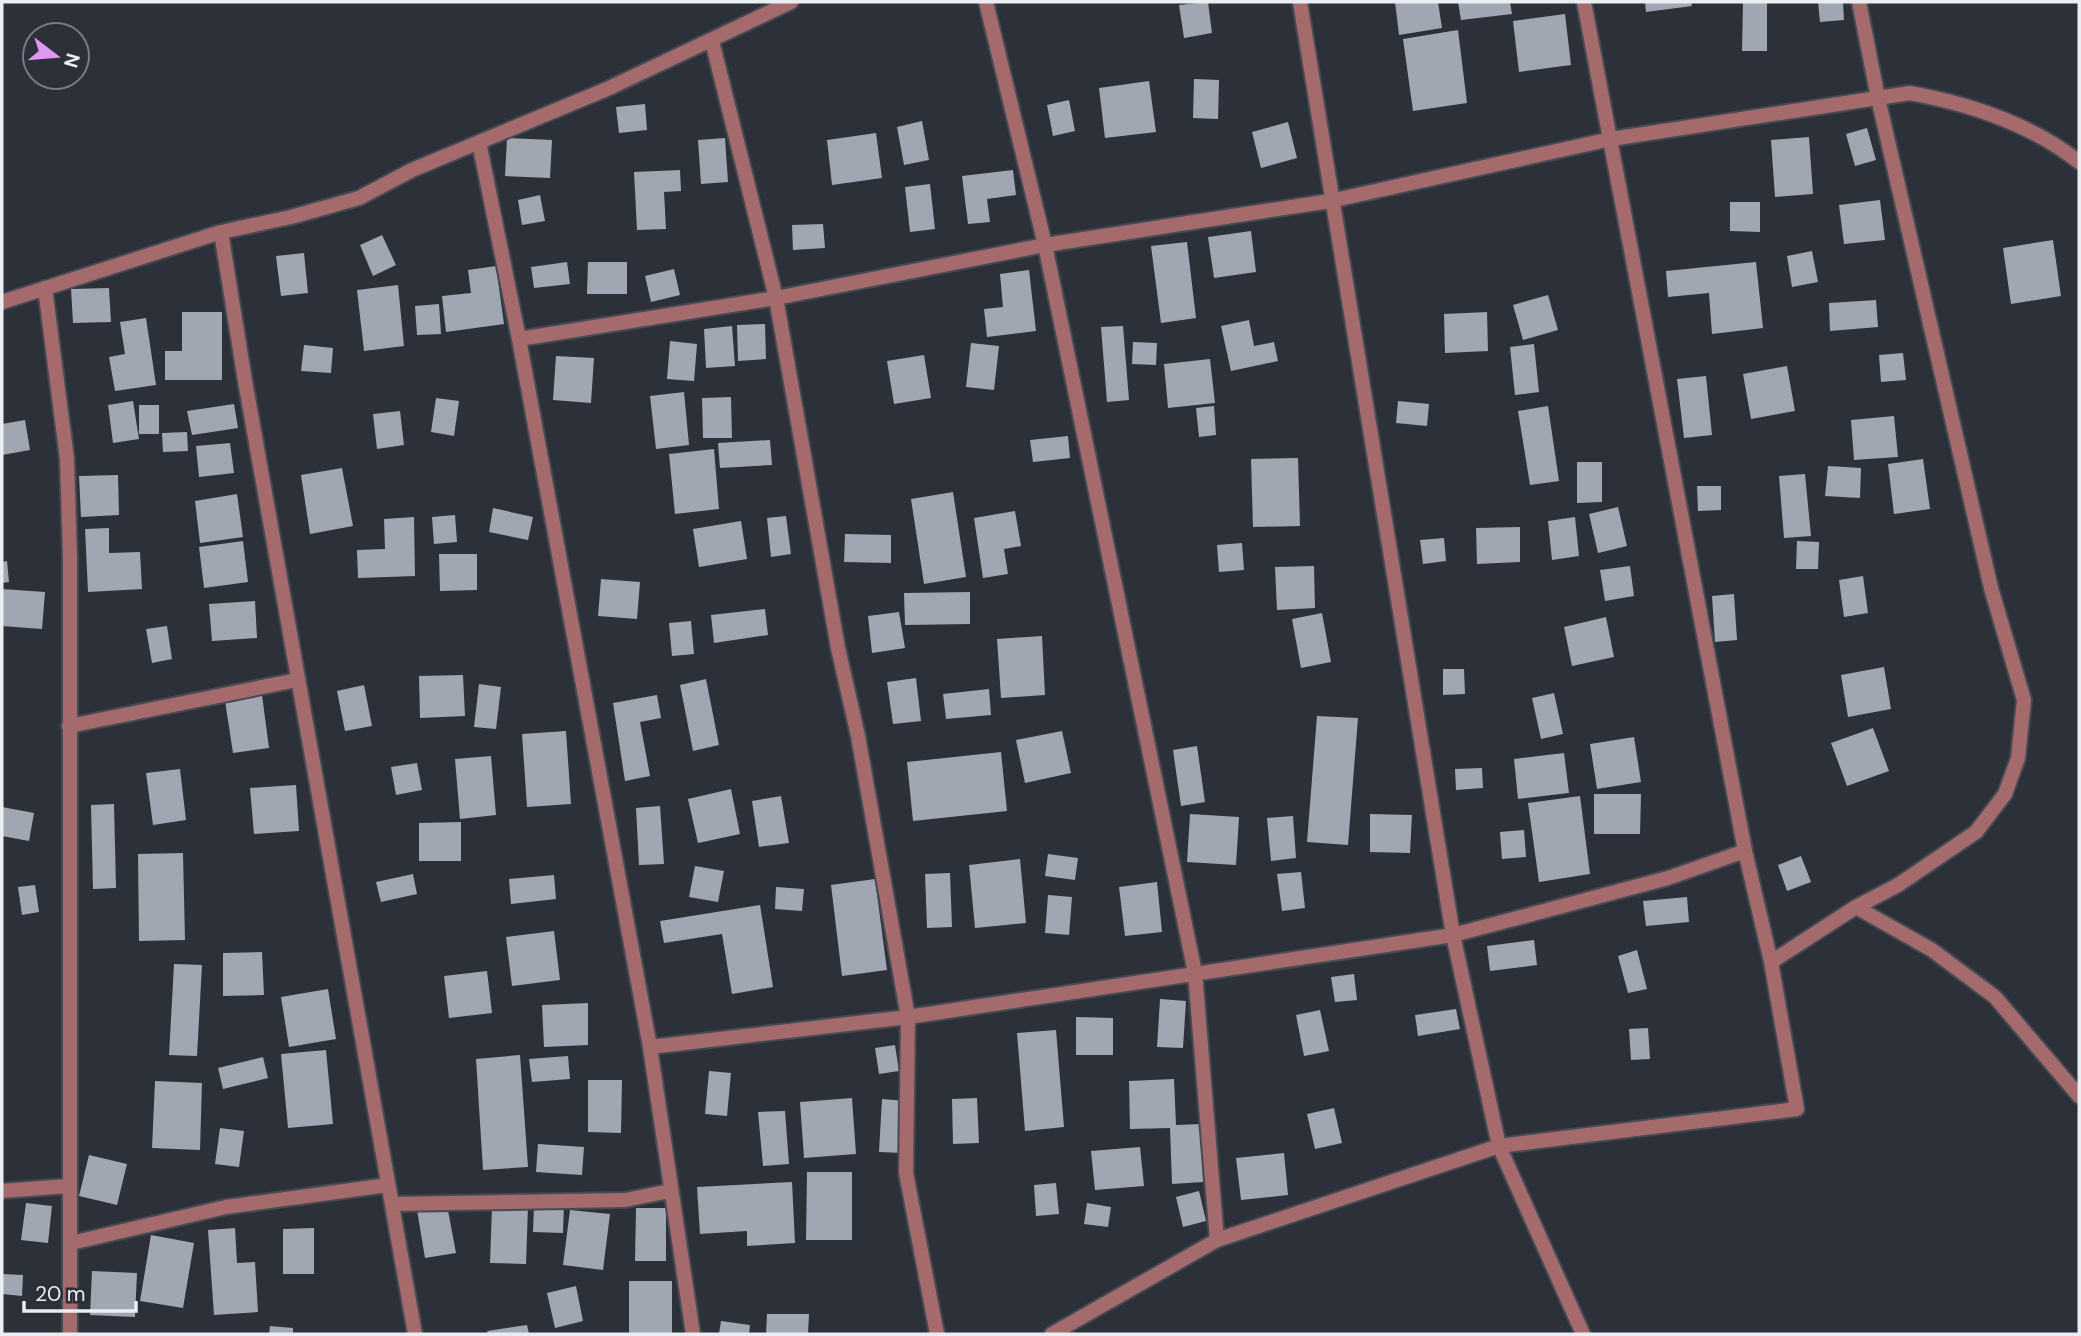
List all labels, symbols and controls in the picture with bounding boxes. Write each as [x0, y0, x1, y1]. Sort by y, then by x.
north arrow [21, 21, 91, 91]
text: N [58, 50, 86, 71]
scale bar [24, 1270, 136, 1314]
text: 20 m [35, 1280, 86, 1308]

